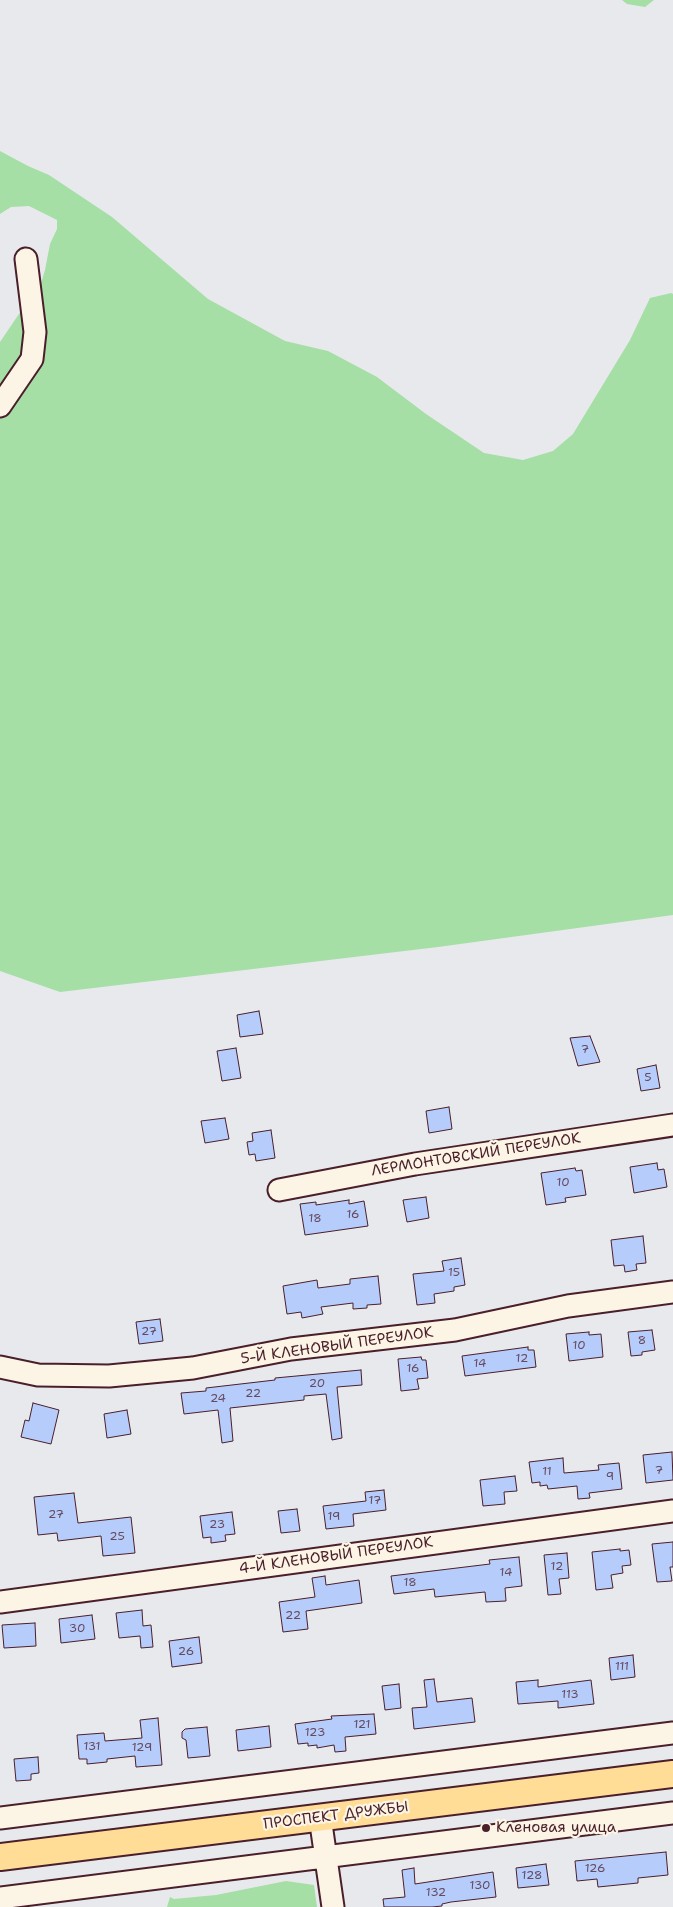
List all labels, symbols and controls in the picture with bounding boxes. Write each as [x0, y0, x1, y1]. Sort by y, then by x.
house number: 7 [581, 1043, 589, 1057]
house number: 5 [644, 1071, 652, 1085]
street label: ЛЕРМОНТОВСКИЙ ПЕРЕУЛОК [370, 1130, 582, 1180]
house number: 10 [556, 1176, 570, 1190]
house number: 16 [346, 1208, 360, 1222]
house number: 18 [308, 1212, 322, 1226]
house number: 15 [448, 1266, 460, 1280]
street label: 5-Й КЛЕНОВЫЙ ПЕРЕУЛОК [239, 1324, 435, 1368]
house number: 27 [141, 1325, 157, 1339]
house number: 8 [638, 1334, 646, 1348]
house number: 10 [572, 1339, 586, 1353]
house number: 12 [516, 1352, 528, 1366]
house number: 14 [474, 1357, 486, 1371]
house number: 16 [406, 1362, 420, 1376]
house number: 20 [309, 1377, 325, 1391]
house number: 22 [245, 1387, 261, 1401]
house number: 24 [210, 1392, 226, 1406]
house number: 7 [655, 1464, 663, 1478]
house number: 11 [542, 1465, 552, 1479]
house number: 9 [606, 1470, 614, 1484]
house number: 17 [369, 1494, 381, 1508]
house number: 27 [48, 1508, 64, 1522]
house number: 19 [328, 1510, 340, 1524]
house number: 23 [209, 1518, 225, 1532]
house number: 25 [109, 1530, 125, 1544]
street label: 4-Й КЛЕНОВЫЙ ПЕРЕУЛОК [238, 1533, 434, 1579]
house number: 12 [551, 1560, 563, 1574]
house number: 14 [500, 1566, 512, 1580]
house number: 18 [403, 1576, 417, 1590]
house number: 22 [285, 1609, 301, 1623]
house number: 30 [69, 1622, 85, 1636]
house number: 26 [178, 1645, 194, 1659]
house number: 111 [615, 1660, 629, 1674]
house number: 113 [561, 1688, 579, 1702]
house number: 121 [353, 1718, 371, 1732]
house number: 123 [305, 1726, 325, 1740]
house number: 131 [83, 1740, 101, 1754]
house number: 129 [132, 1741, 152, 1755]
street label: ПРОСПЕКТ ДРУЖБЫ [262, 1798, 410, 1834]
place label: Кленовая улица [496, 1819, 616, 1837]
marker: Кленовая улица [480, 1822, 492, 1834]
house number: 126 [585, 1862, 605, 1876]
house number: 128 [522, 1869, 542, 1883]
house number: 130 [469, 1879, 491, 1893]
house number: 132 [426, 1886, 446, 1900]

